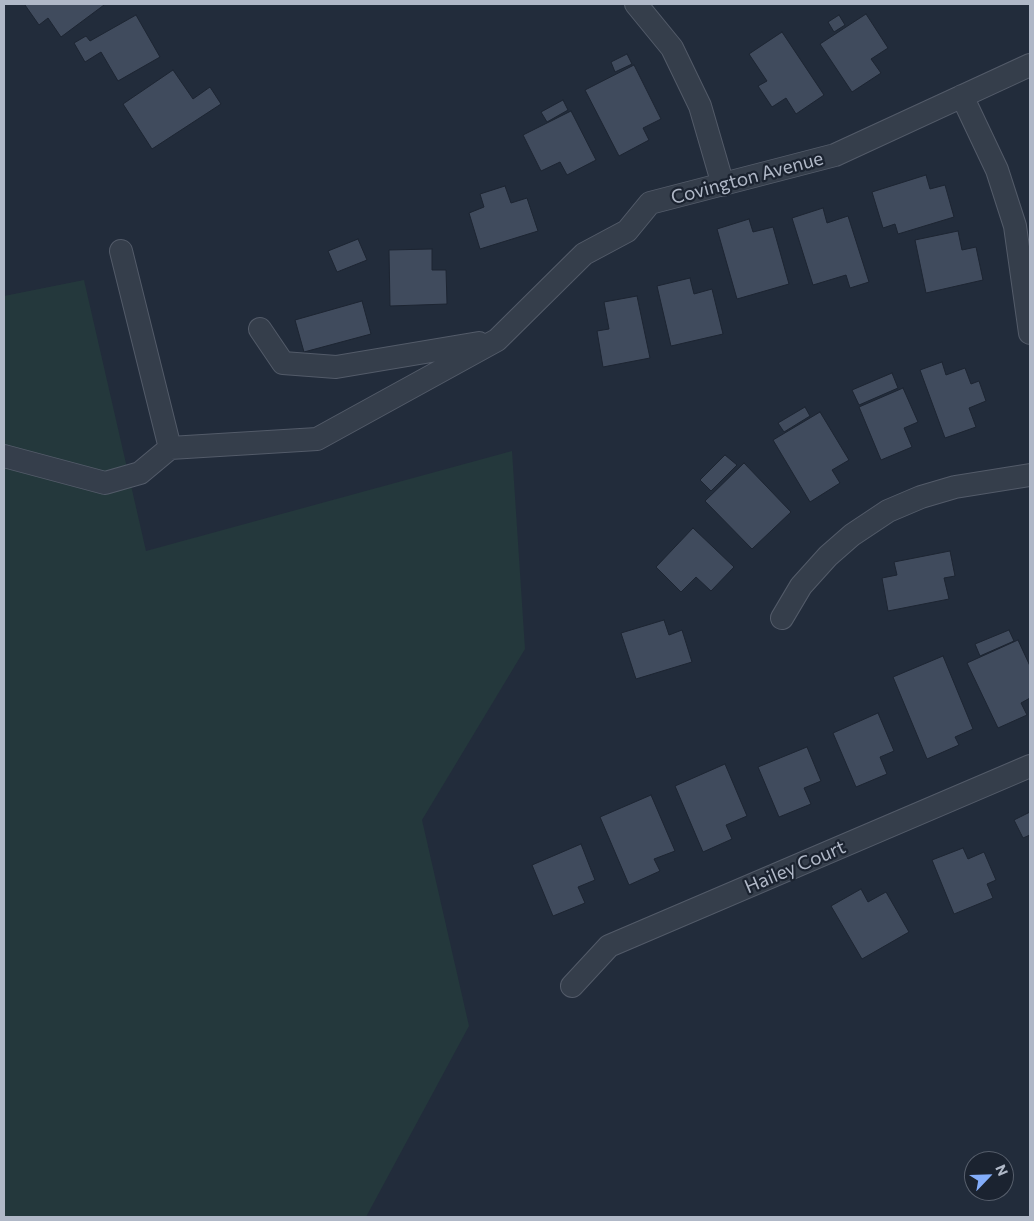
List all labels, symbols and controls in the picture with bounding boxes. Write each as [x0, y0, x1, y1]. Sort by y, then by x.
street label: Covington Avenue [668, 147, 826, 209]
street label: Hailey Court [741, 836, 849, 898]
north arrow [964, 1151, 1014, 1201]
text: N [992, 1162, 1012, 1178]

